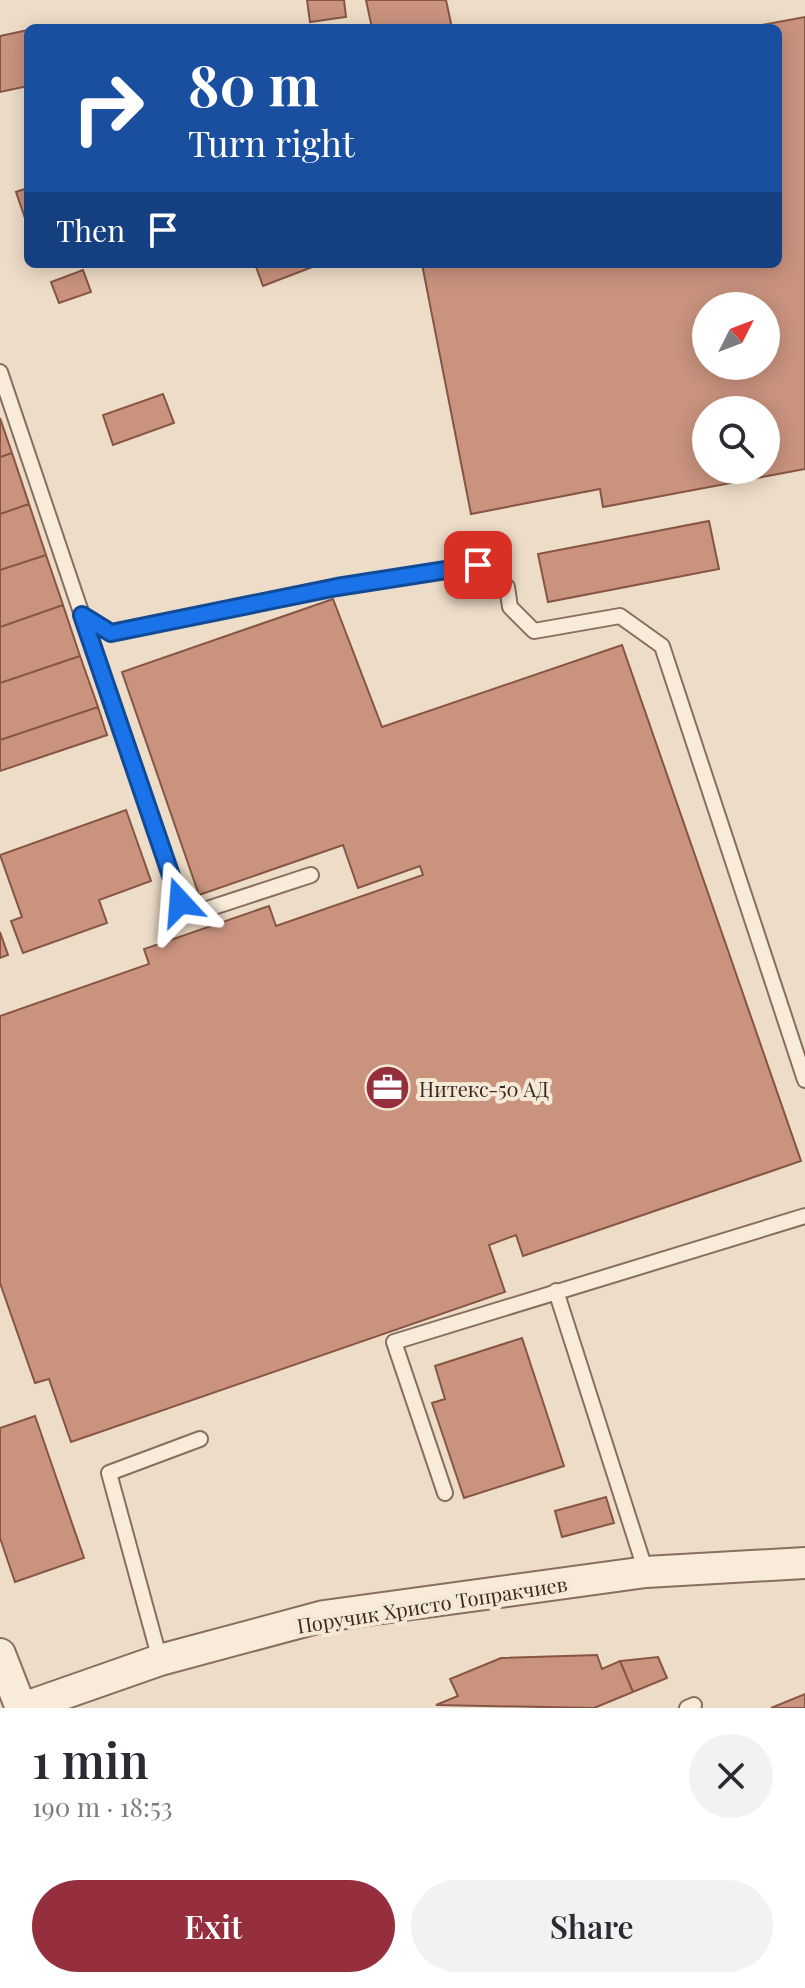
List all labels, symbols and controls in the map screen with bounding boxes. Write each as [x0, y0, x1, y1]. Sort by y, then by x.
text: 80 m [188, 46, 319, 121]
icon: right [56, 56, 160, 160]
text: Turn right [188, 118, 355, 166]
icon: arrive [141, 208, 185, 252]
text: Then [56, 210, 125, 250]
north arrow [692, 292, 780, 380]
map controls [692, 292, 780, 484]
button: search [692, 396, 780, 484]
pin [444, 531, 512, 599]
icon: arrive [456, 543, 500, 587]
position arrow [138, 860, 222, 944]
office icon: Нитекс-50 АД [364, 1064, 412, 1112]
place label: Нитекс-50 АД [419, 1075, 549, 1102]
street label: Поручик Христо Топракчиев [295, 1569, 569, 1639]
text: 1 min [32, 1727, 149, 1791]
button: close [689, 1734, 773, 1818]
text: 190 m · 18:53 [32, 1789, 172, 1824]
button: Exit [32, 1880, 395, 1972]
button: Share [411, 1880, 773, 1972]

